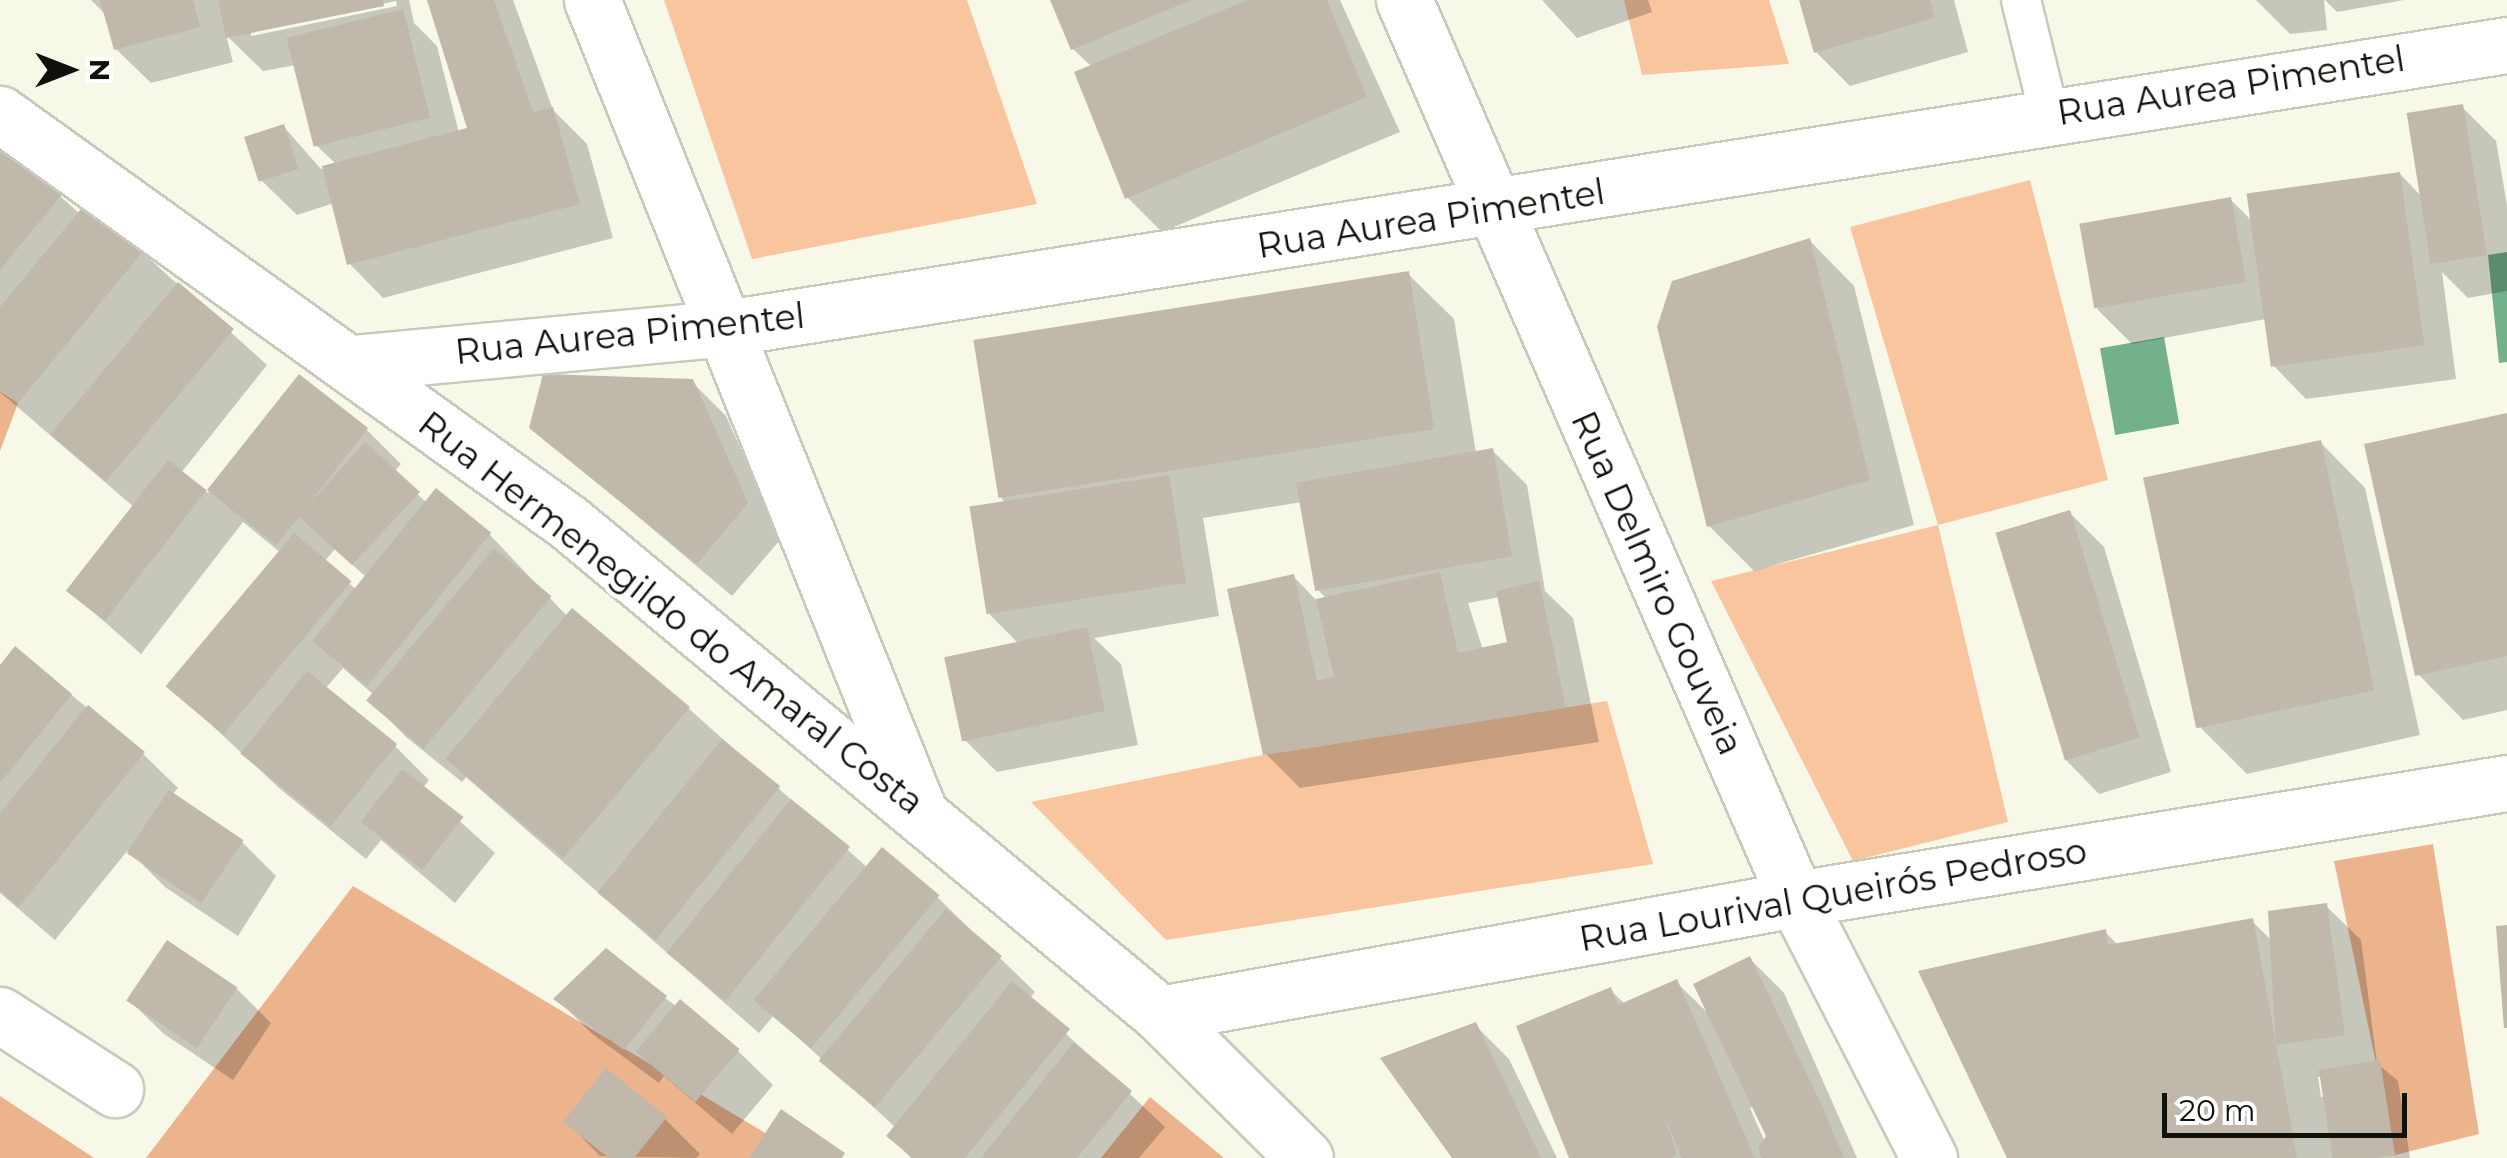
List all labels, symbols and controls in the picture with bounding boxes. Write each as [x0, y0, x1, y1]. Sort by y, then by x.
north arrow [20, 20, 120, 120]
street label: Rua Aurea Pimentel [2054, 38, 2408, 134]
text: N [83, 59, 117, 81]
street label: Rua Aurea Pimentel [1254, 171, 1608, 267]
street label: Rua Aurea Pimentel [453, 295, 807, 373]
street label: Rua Hermenegildo do Amaral Costa [410, 403, 932, 823]
street label: Rua Delmiro Gouveia [1562, 405, 1752, 761]
street label: Rua Lourival Queirós Pedroso [1576, 830, 2090, 960]
scale bar [2167, 1073, 2412, 1135]
text: 20 m [2179, 1092, 2256, 1129]

